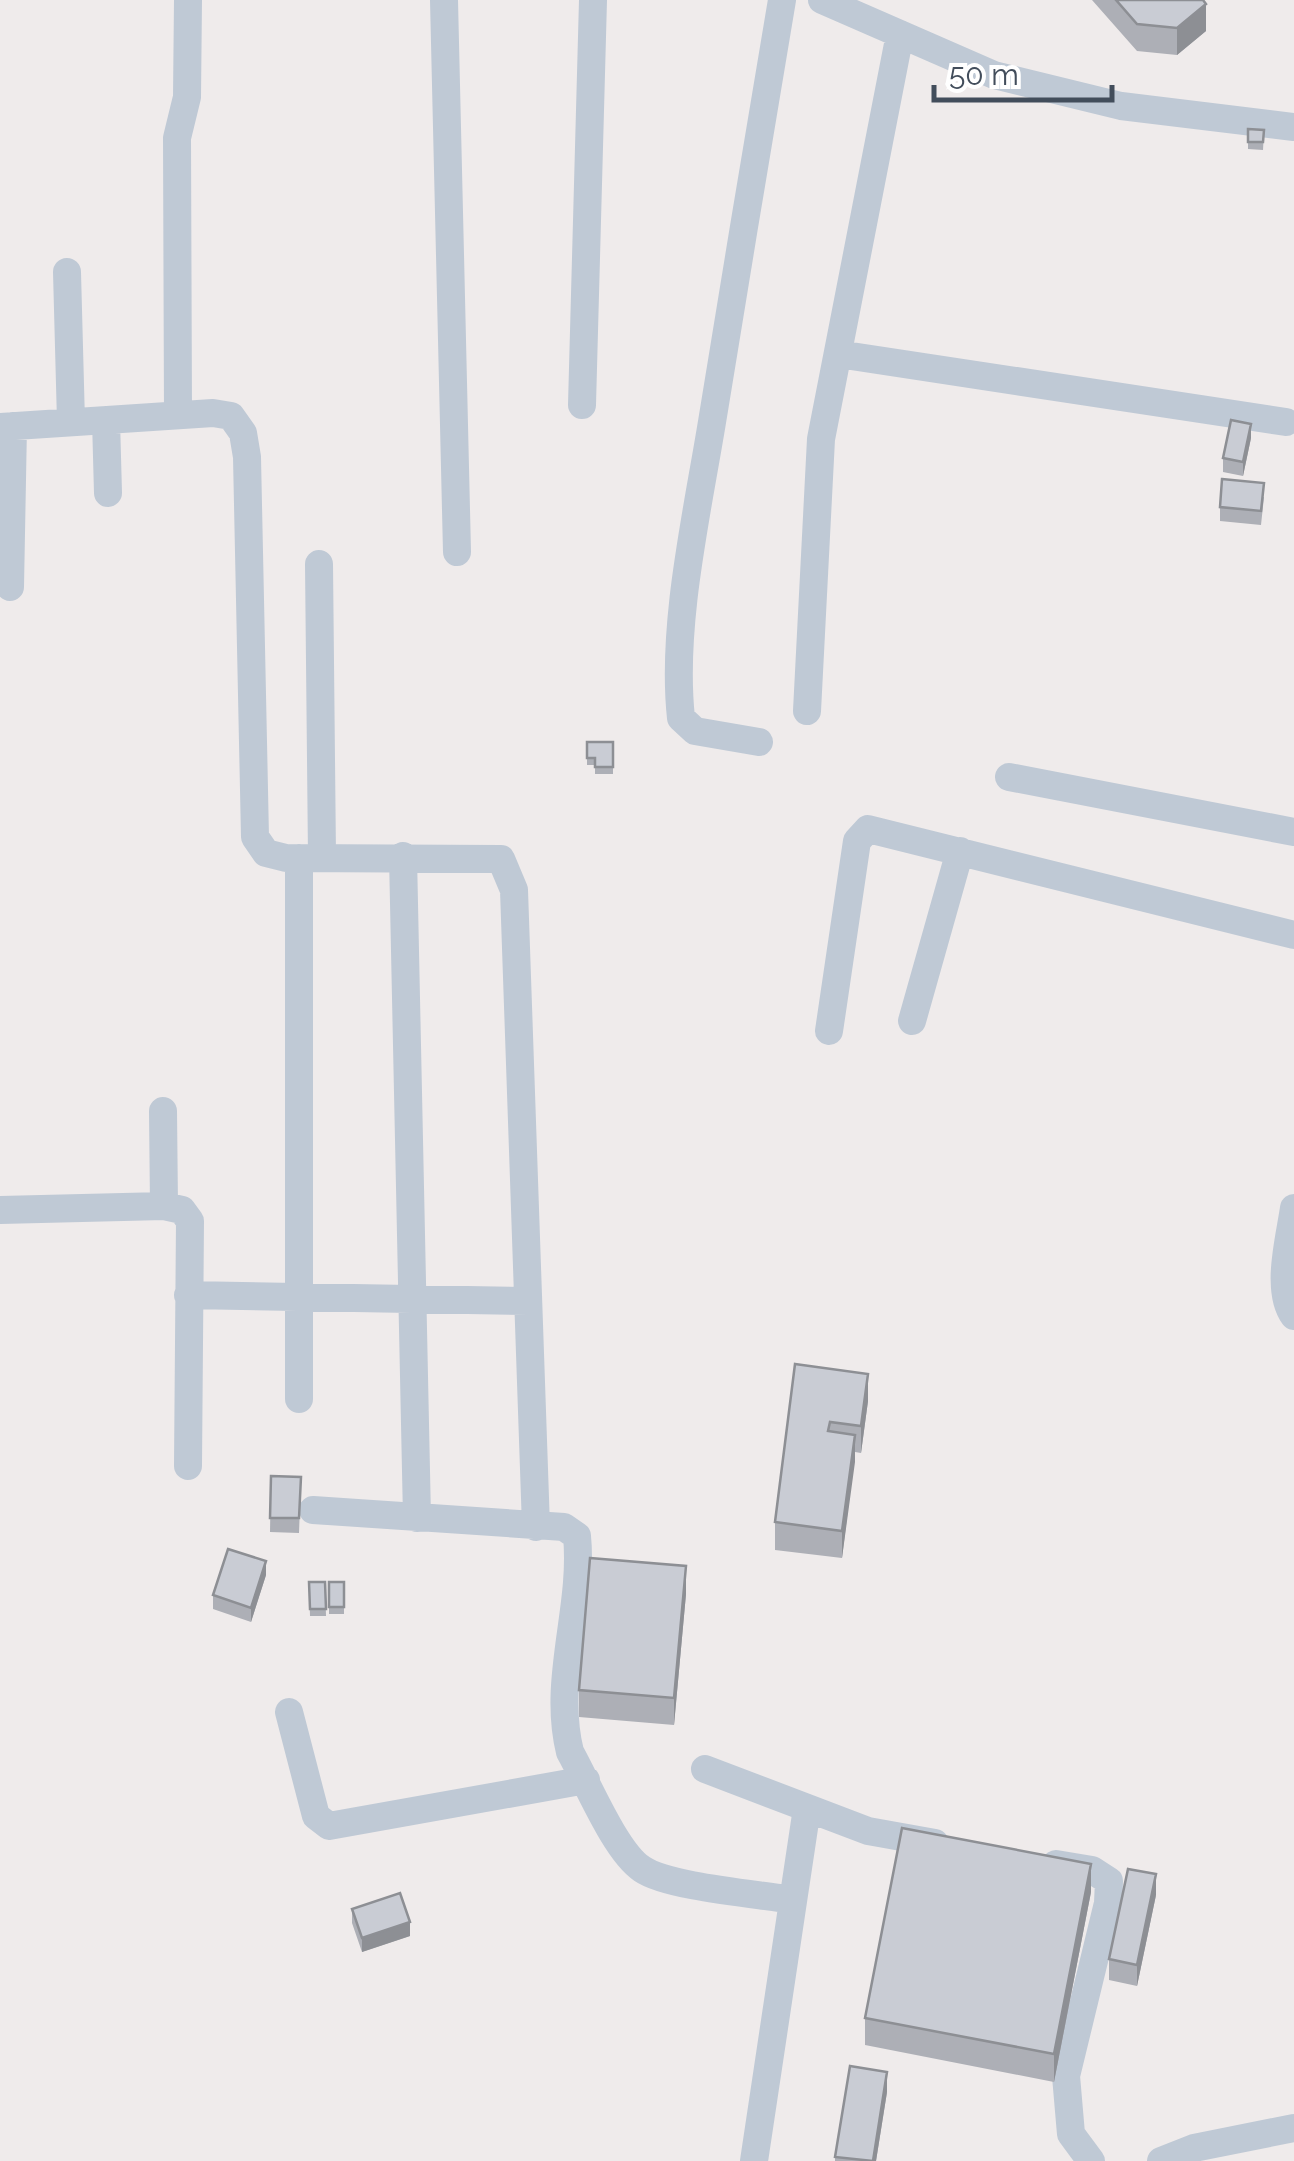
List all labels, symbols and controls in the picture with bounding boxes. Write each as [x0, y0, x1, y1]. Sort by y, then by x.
scale bar [934, 40, 1112, 102]
text: 50 m [949, 57, 1019, 92]

